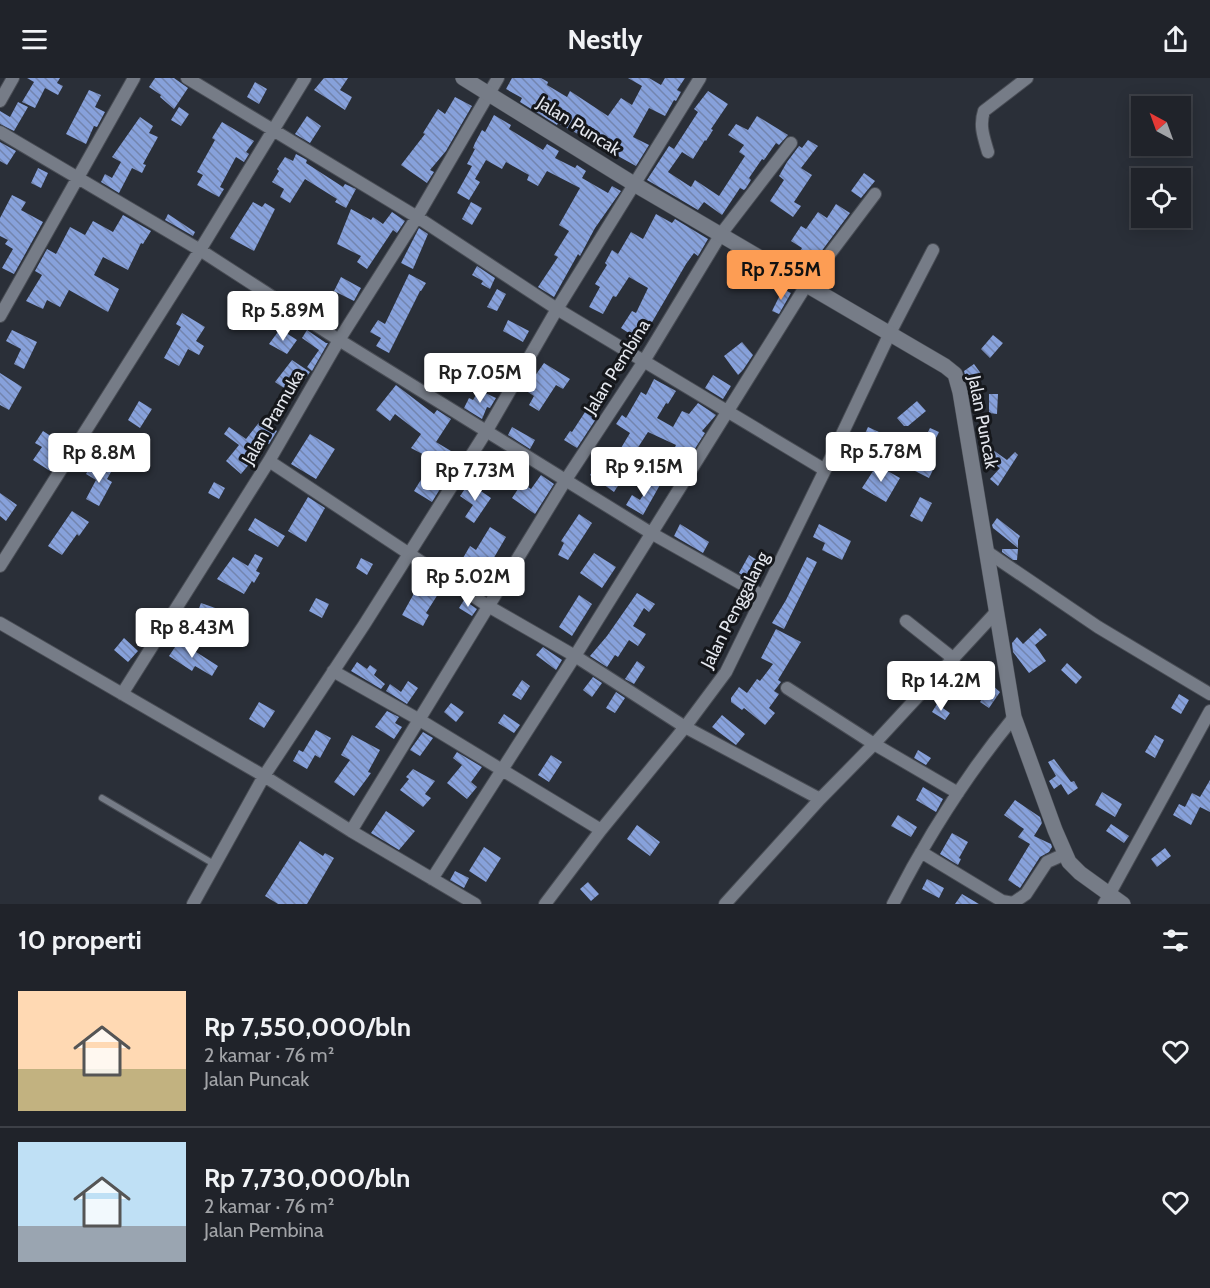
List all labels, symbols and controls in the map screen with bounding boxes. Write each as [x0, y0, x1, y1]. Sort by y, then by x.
icon: menu [18, 23, 51, 56]
text: Nestly [568, 23, 642, 56]
icon: share [1159, 23, 1192, 56]
street label: Jalan Puncak [532, 91, 626, 161]
north arrow [1131, 96, 1191, 156]
map controls [1131, 96, 1191, 228]
button: locate [1131, 168, 1191, 228]
pin: Rp 7.55M [719, 250, 843, 301]
text: Rp 7.55M [741, 257, 821, 281]
pin: Rp 5.89M [221, 291, 345, 342]
text: Rp 5.89M [241, 298, 325, 322]
street label: Jalan Pembina [579, 315, 655, 419]
pin: Rp 7.05M [418, 353, 542, 404]
text: Rp 7.05M [438, 360, 522, 384]
street label: Jalan Pramuka [236, 365, 309, 469]
street label: Jalan Puncak [963, 372, 1003, 471]
pin: Rp 5.78M [819, 432, 943, 483]
pin: Rp 8.8M [44, 433, 154, 484]
text: Rp 5.78M [840, 439, 922, 463]
text: Rp 8.8M [62, 440, 136, 464]
pin: Rp 9.15M [582, 447, 706, 498]
pin: Rp 7.73M [413, 451, 537, 502]
text: Rp 9.15M [605, 454, 683, 478]
text: Rp 7.73M [435, 458, 515, 482]
street label: Jalan Penggalang [696, 547, 774, 673]
pin: Rp 5.02M [406, 557, 530, 608]
text: Rp 5.02M [426, 564, 510, 588]
pin: Rp 8.43M [130, 608, 254, 659]
text: Rp 8.43M [150, 615, 234, 639]
pin: Rp 14.2M [879, 661, 1003, 712]
text: Rp 14.2M [901, 668, 981, 692]
text: 10 properti [18, 924, 142, 956]
icon: filters [1159, 924, 1192, 957]
text: Rp 7,550,000/bln [204, 1011, 411, 1043]
icon: home [66, 1015, 138, 1087]
icon: heart [1159, 1035, 1192, 1068]
text: 2 kamar · 76 m² [204, 1043, 334, 1067]
text: Jalan Puncak [204, 1067, 309, 1091]
text: Rp 7,730,000/bln [204, 1162, 410, 1194]
icon: home [66, 1166, 138, 1238]
icon: heart [1159, 1186, 1192, 1219]
text: 2 kamar · 76 m² [204, 1194, 334, 1218]
text: Jalan Pembina [204, 1218, 324, 1242]

